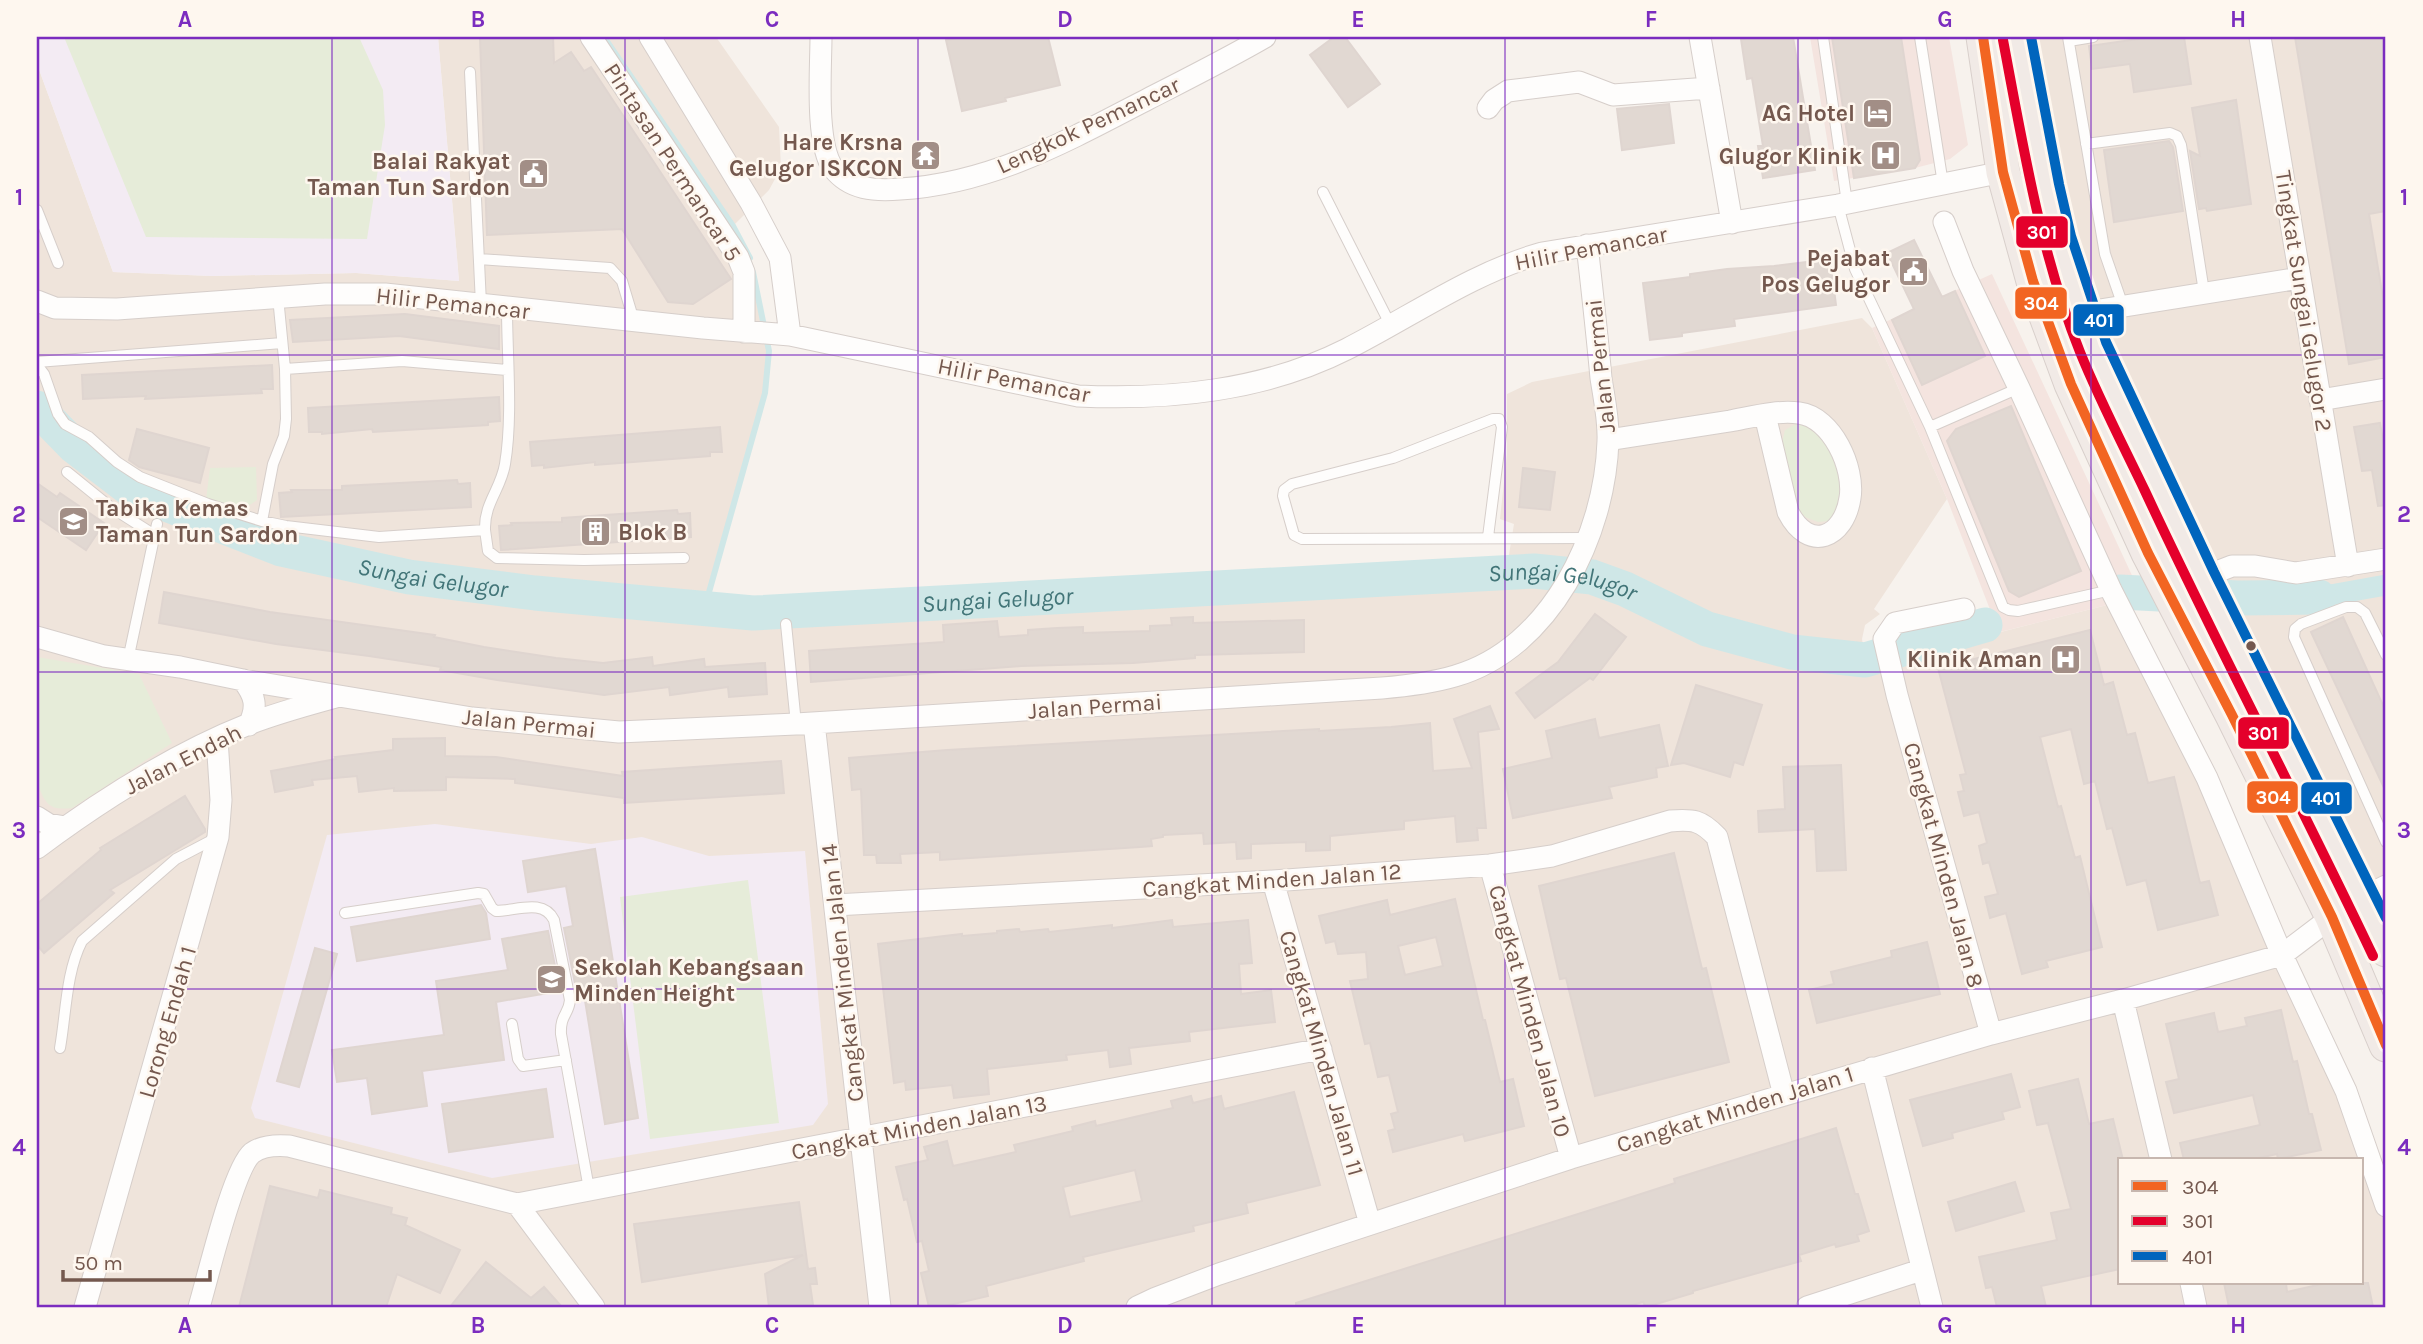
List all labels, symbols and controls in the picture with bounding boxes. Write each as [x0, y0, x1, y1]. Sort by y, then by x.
text: A [178, 6, 192, 33]
text: B [471, 6, 485, 33]
text: C [765, 6, 779, 33]
text: D [1057, 6, 1073, 33]
text: E [1351, 6, 1365, 33]
text: F [1645, 6, 1657, 33]
text: G [1937, 6, 1953, 33]
text: H [2230, 6, 2246, 33]
street label: Pintasan Permancar 5 [598, 58, 747, 267]
street label: Lengkok Pemancar [992, 71, 1185, 180]
hotel icon: AG Hotel [1861, 96, 1895, 130]
place label: AG Hotel [1762, 100, 1855, 127]
place label: Hare Krsna Gelugor ISKCON [729, 129, 903, 182]
temple icon: Hare Krsna Gelugor ISKCON [909, 138, 943, 172]
hospital icon: Glugor Klinik [1868, 139, 1902, 173]
place label: Glugor Klinik [1719, 143, 1862, 170]
place label: Balai Rakyat Taman Tun Sardon [308, 148, 510, 201]
public building icon: Balai Rakyat Taman Tun Sardon [516, 157, 550, 191]
street label: Tingkat Sungai Gelugor 2 [2270, 168, 2338, 434]
text: 1 [15, 184, 23, 211]
text: 1 [2400, 184, 2408, 211]
line badge: 301 [2015, 215, 2069, 249]
street label: Hilir Pemancar [1513, 220, 1670, 277]
text: 301 [2027, 222, 2057, 244]
place label: Pejabat Pos Gelugor [1761, 245, 1890, 298]
public building icon: Pejabat Pos Gelugor [1896, 254, 1930, 288]
street label: Hilir Pemancar [375, 282, 532, 325]
line badge: 304 [2014, 286, 2068, 320]
text: 304 [2023, 293, 2059, 315]
street label: Jalan Permai [1580, 298, 1621, 434]
line badge: 401 [2072, 303, 2125, 337]
text: 401 [2084, 310, 2114, 332]
street label: Hilir Pemancar [935, 352, 1093, 409]
place label: Tabika Kemas Taman Tun Sardon [96, 495, 298, 548]
text: 2 [12, 501, 26, 528]
text: 2 [2397, 501, 2411, 528]
school or university icon: Tabika Kemas Taman Tun Sardon [56, 504, 90, 538]
building icon: Blok B [578, 515, 612, 549]
place label: Blok B [618, 519, 687, 546]
water label: Sungai Gelugor [355, 552, 510, 604]
water label: Sungai Gelugor [1487, 557, 1643, 607]
water label: Sungai Gelugor [921, 582, 1075, 618]
unlabelled marker [2244, 639, 2258, 653]
hospital icon: Klinik Aman [2048, 642, 2082, 676]
place label: Klinik Aman [1907, 646, 2042, 673]
street label: Jalan Permai [1027, 688, 1163, 725]
street label: Jalan Permai [461, 703, 597, 744]
line badge: 301 [2237, 716, 2290, 750]
street label: Jalan Endah [120, 719, 246, 800]
text: 301 [2248, 723, 2278, 745]
street label: Cangkat Minden Jalan 8 [1898, 740, 1989, 991]
line badge: 304 [2246, 780, 2299, 814]
line badge: 401 [2300, 781, 2353, 815]
text: 304 [2255, 787, 2291, 809]
text: 401 [2311, 788, 2341, 810]
text: 3 [12, 817, 26, 844]
text: 3 [2397, 817, 2411, 844]
street label: Cangkat Minden Jalan 14 [816, 843, 869, 1103]
street label: Cangkat Minden Jalan 12 [1142, 858, 1402, 903]
street label: Cangkat Minden Jalan 10 [1483, 882, 1576, 1140]
street label: Cangkat Minden Jalan 11 [1274, 927, 1369, 1179]
street label: Lorong Endah 1 [133, 943, 202, 1101]
place label: Sekolah Kebangsaan Minden Height [574, 954, 804, 1007]
school or university icon: Sekolah Kebangsaan Minden Height [534, 963, 568, 997]
street label: Cangkat Minden Jalan 1 [1613, 1061, 1857, 1158]
street label: Cangkat Minden Jalan 13 [789, 1089, 1049, 1166]
text: 4 [12, 1134, 26, 1161]
text: 4 [2397, 1134, 2411, 1161]
legend [2118, 1158, 2364, 1284]
text: 304 [2182, 1175, 2219, 1199]
text: 301 [2182, 1209, 2214, 1233]
scale bar [63, 1239, 210, 1283]
text: 401 [2182, 1245, 2213, 1269]
text: 50 m [74, 1251, 123, 1275]
text: A [178, 1312, 192, 1339]
text: B [471, 1312, 485, 1339]
text: C [765, 1312, 779, 1339]
text: D [1057, 1312, 1073, 1339]
text: E [1351, 1312, 1365, 1339]
text: F [1645, 1312, 1657, 1339]
text: G [1937, 1312, 1953, 1339]
text: H [2230, 1312, 2246, 1339]

